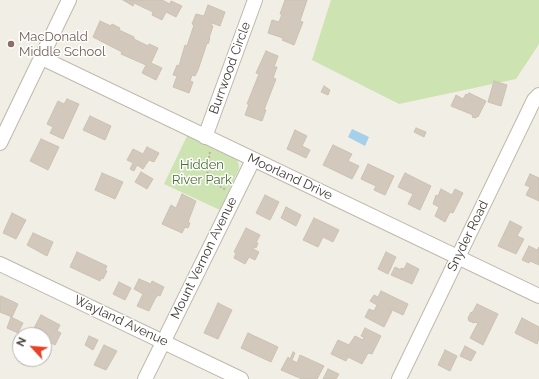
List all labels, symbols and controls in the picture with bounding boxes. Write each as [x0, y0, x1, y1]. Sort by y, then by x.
street label: Burrwood Circle [206, 20, 254, 116]
place label: MacDonald Middle School [19, 29, 106, 60]
marker: MacDonald Middle School [6, 39, 16, 49]
street label: Moorland Drive [245, 151, 335, 203]
park label: Hidden River Park [172, 157, 232, 188]
street label: Mount Vernon Avenue [168, 194, 240, 322]
street label: Snyder Road [444, 198, 492, 274]
street label: Wayland Avenue [71, 292, 171, 350]
north arrow [12, 327, 52, 367]
text: N [14, 335, 29, 349]

